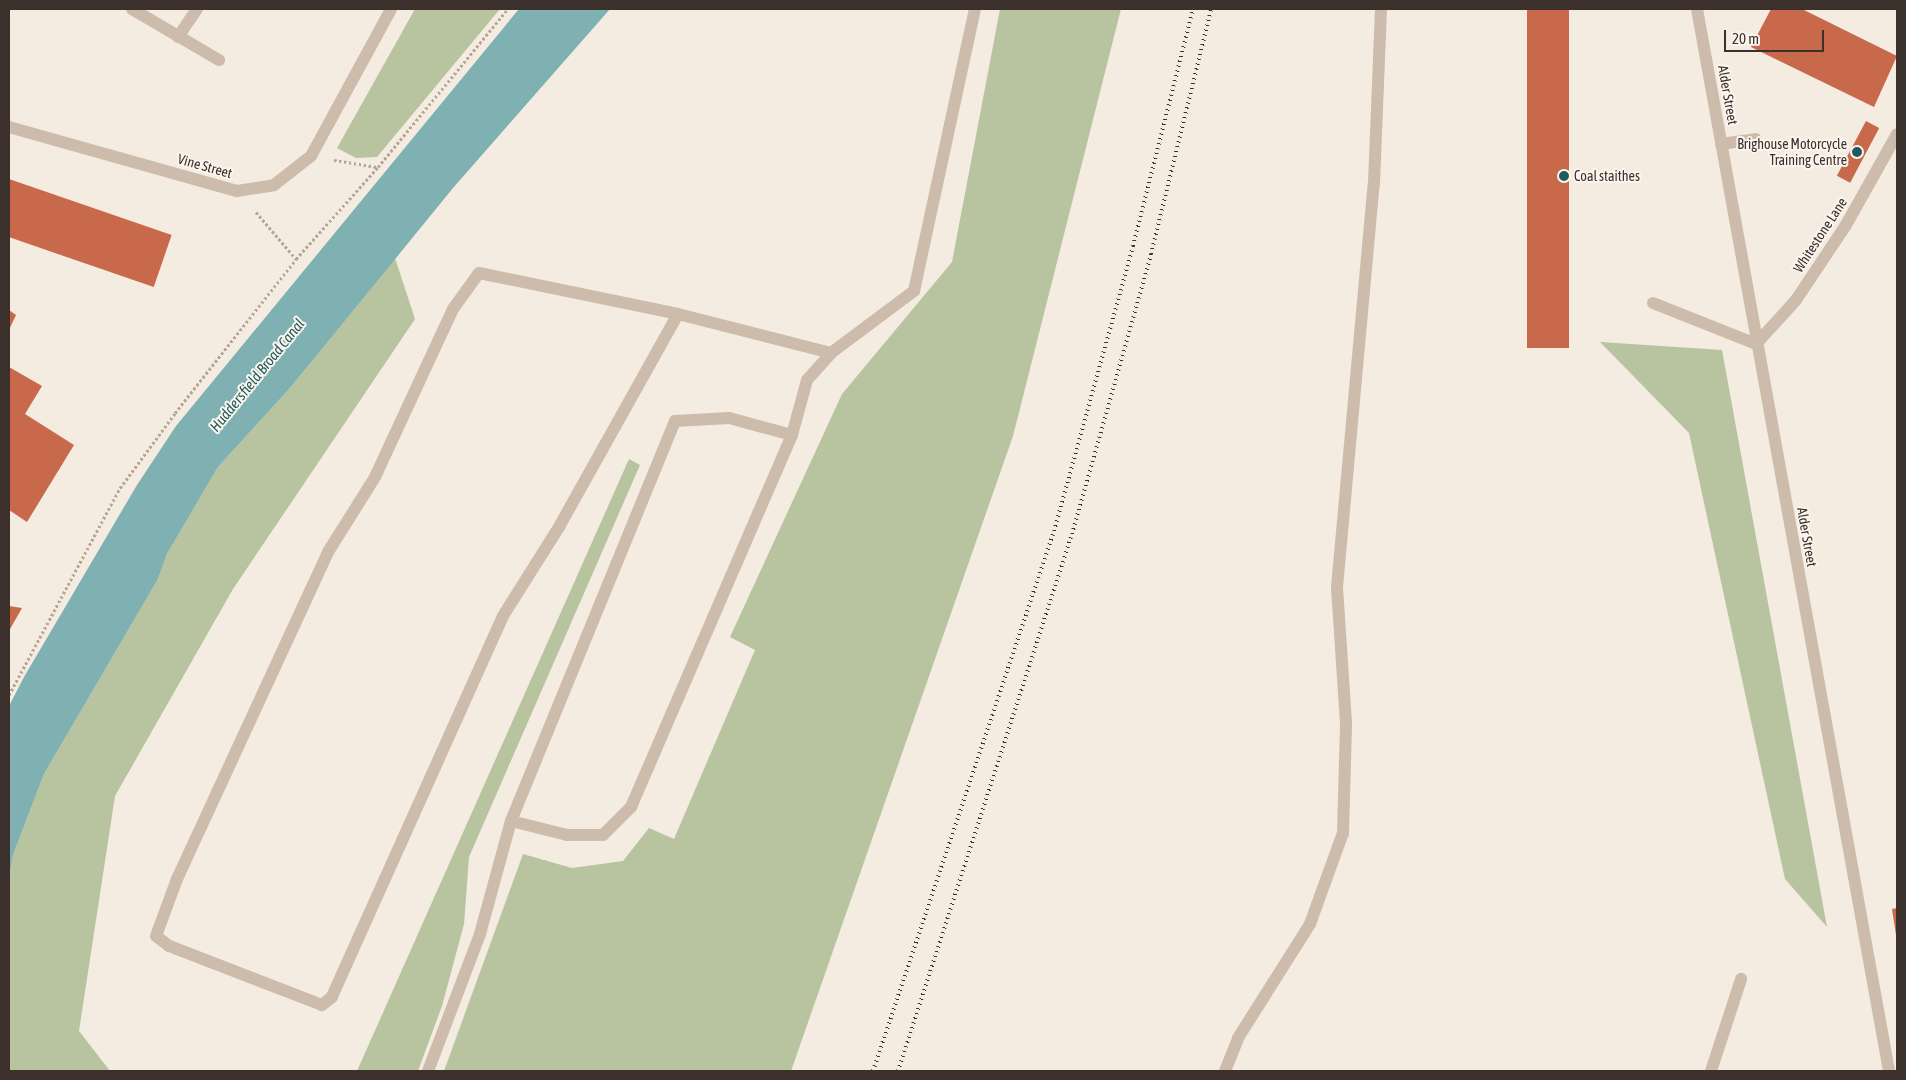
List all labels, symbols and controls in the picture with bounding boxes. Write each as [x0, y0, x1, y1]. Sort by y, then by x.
scale bar [1726, 20, 1826, 52]
text: 20 m [1732, 30, 1759, 47]
street label: Alder Street [1715, 64, 1741, 126]
place label: Brighouse Motorcycle Training Centre [1737, 136, 1847, 168]
marker: Brighouse Motorcycle Training Centre [1851, 146, 1863, 158]
street label: Vine Street [176, 150, 234, 182]
place label: Coal staithes [1574, 168, 1640, 184]
marker: Coal staithes [1558, 170, 1570, 182]
street label: Whitestone Lane [1790, 194, 1850, 276]
water label: Huddersfield Broad Canal [206, 315, 308, 435]
street label: Alder Street [1794, 506, 1820, 568]

